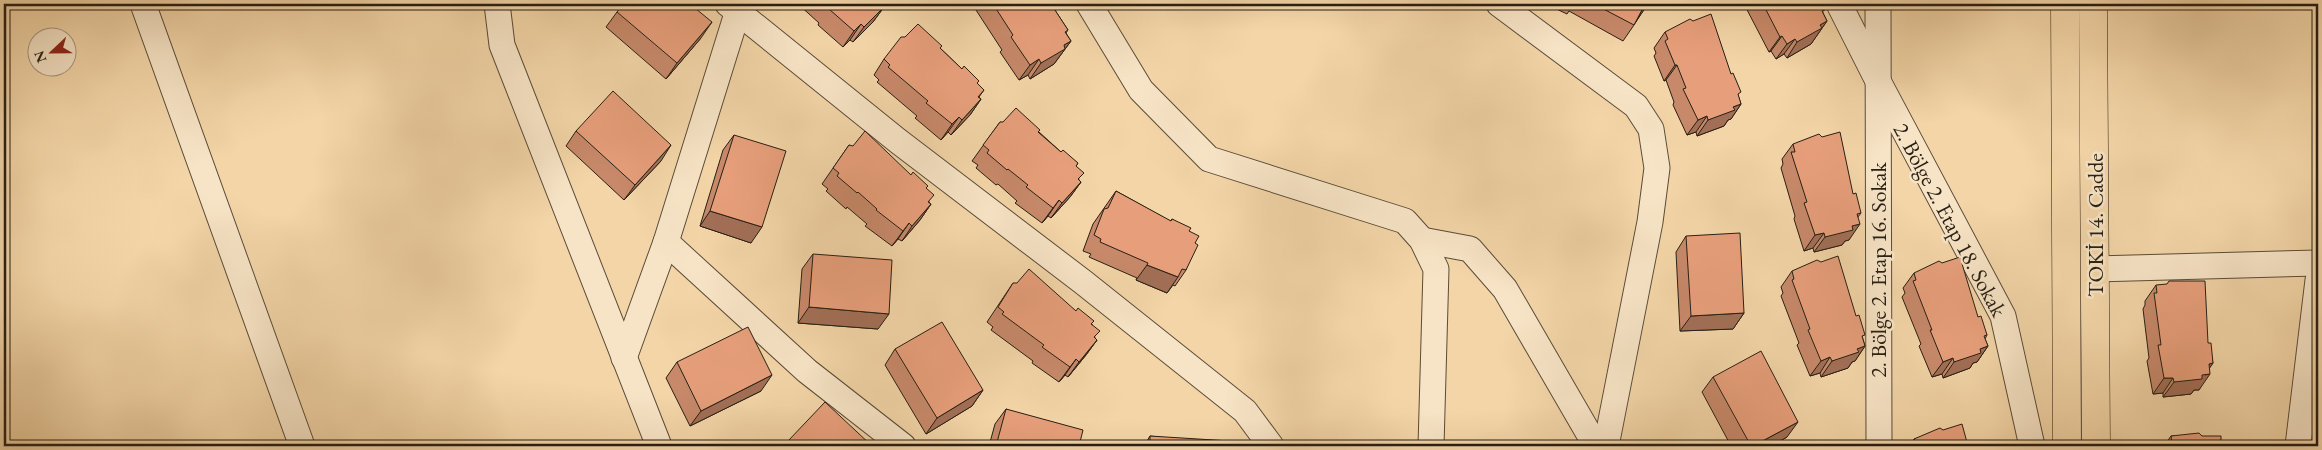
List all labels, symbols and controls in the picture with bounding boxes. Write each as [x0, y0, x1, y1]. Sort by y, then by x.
north arrow [28, 28, 78, 78]
text: N [29, 48, 50, 65]
street label: 2. Bölge 2. Etap 18. Sokak [1887, 118, 2014, 323]
street label: TOKİ 14. Cadde [2081, 153, 2110, 297]
street label: 2. Bölge 2. Etap 16. Sokak [1864, 162, 1893, 378]

